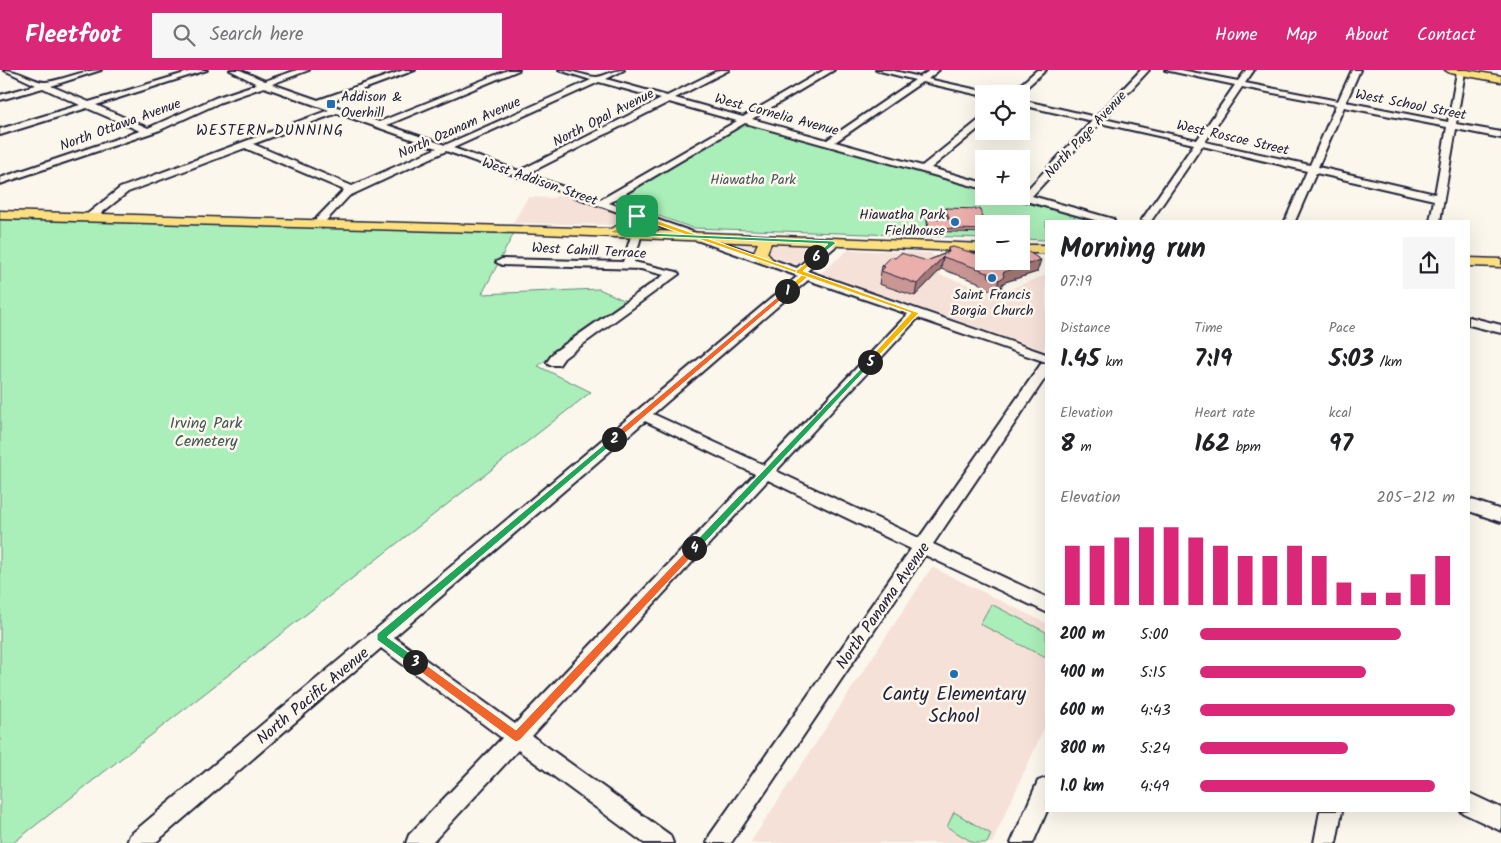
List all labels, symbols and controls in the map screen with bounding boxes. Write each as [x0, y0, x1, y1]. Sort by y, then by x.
search box [152, 13, 502, 58]
text: Fleetfoot [25, 16, 122, 55]
text: Search here [210, 20, 303, 50]
icon: search [170, 21, 198, 49]
text: Home [1215, 21, 1258, 50]
text: Map [1286, 21, 1317, 50]
text: About [1345, 21, 1389, 50]
text: Contact [1417, 21, 1476, 50]
street label: North Opal Avenue [549, 83, 659, 153]
street label: West School Street [1353, 83, 1469, 127]
map controls [975, 85, 1030, 270]
button: locate [975, 85, 1030, 140]
street label: North Page Avenue [1039, 85, 1133, 183]
place label: Addison & Overhill [341, 86, 402, 124]
street label: West Cornelia Avenue [712, 88, 842, 142]
street label: North Ozanam Avenue [394, 91, 525, 165]
street label: North Ottawa Avenue [57, 93, 185, 157]
marker: Addison & Overhill [325, 98, 337, 110]
street label: West Roscoe Street [1174, 114, 1292, 162]
district label: WESTERN DUNNING [196, 119, 344, 143]
button: + [975, 150, 1030, 205]
street label: West Addison Street [479, 152, 601, 212]
park label: Hiawatha Park [710, 169, 796, 191]
pin [616, 195, 658, 237]
icon: arrive [623, 202, 651, 230]
place label: Hiawatha Park Fieldhouse [859, 204, 946, 242]
button: − [975, 215, 1030, 270]
marker: Hiawatha Park Fieldhouse [949, 216, 961, 228]
text: Morning run [1060, 227, 1206, 272]
street label: West Cahill Terrace [531, 237, 647, 265]
button: share [1403, 237, 1455, 289]
pin: 6 [804, 244, 828, 270]
text: 6 [813, 246, 820, 268]
text: 07:19 [1060, 269, 1092, 294]
marker: Saint Francis Borgia Church [986, 272, 998, 284]
pin: 1 [774, 278, 800, 304]
text: 1 [785, 280, 790, 302]
place label: Saint Francis Borgia Church [950, 284, 1034, 322]
text: Distance [1060, 317, 1110, 339]
text: Time [1194, 317, 1223, 339]
text: Pace [1329, 317, 1355, 339]
text: 1.45 [1060, 339, 1100, 379]
text: 7:19 [1194, 339, 1232, 379]
text: 5:03 [1329, 339, 1374, 379]
pin: 5 [858, 350, 882, 374]
text: 5 [867, 351, 874, 373]
text: km [1100, 351, 1123, 373]
text: /km [1374, 351, 1402, 373]
text: Elevation [1060, 402, 1113, 424]
text: Heart rate [1194, 402, 1255, 424]
text: kcal [1329, 402, 1351, 424]
park label: Irving Park Cemetery [170, 411, 243, 454]
text: 8 [1060, 424, 1075, 464]
text: 162 [1194, 424, 1230, 464]
text: 97 [1329, 424, 1353, 464]
pin: 2 [602, 426, 626, 452]
text: 2 [610, 428, 619, 450]
text: m [1075, 436, 1092, 458]
text: bpm [1230, 436, 1261, 458]
text: Elevation [1060, 485, 1121, 510]
text: 205–212 m [1377, 485, 1455, 510]
pin: 4 [682, 536, 706, 560]
text: 4 [691, 537, 698, 559]
street label: North Panama Avenue [830, 537, 937, 675]
text: 200 m [1060, 622, 1105, 647]
text: 5:00 [1140, 622, 1169, 647]
street label: North Pacific Avenue [251, 641, 375, 751]
pin: 3 [402, 650, 428, 674]
text: 3 [412, 651, 419, 673]
text: 400 m [1060, 660, 1104, 685]
text: 5:15 [1140, 660, 1166, 685]
marker: Canty Elementary School [948, 668, 960, 680]
place label: Canty Elementary School [882, 680, 1027, 732]
text: 600 m [1060, 698, 1104, 723]
text: 4:43 [1140, 698, 1171, 723]
text: 800 m [1060, 736, 1105, 761]
text: 5:24 [1140, 736, 1171, 761]
text: 1.0 km [1060, 774, 1104, 799]
text: 4:49 [1140, 774, 1169, 799]

